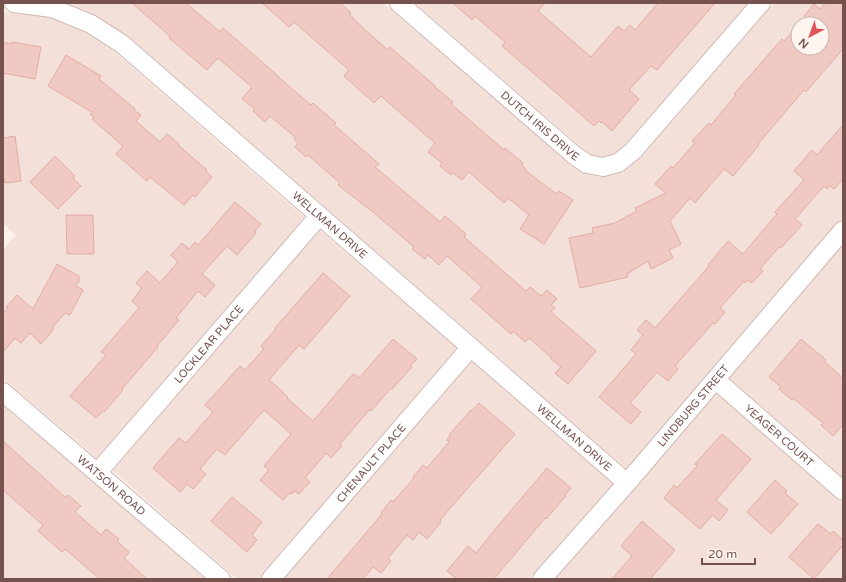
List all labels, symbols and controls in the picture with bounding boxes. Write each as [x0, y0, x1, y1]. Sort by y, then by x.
north arrow [790, 16, 830, 56]
text: N [796, 35, 811, 51]
street label: DUTCH IRIS DRIVE [498, 88, 582, 163]
street label: WELLMAN DRIVE [290, 189, 370, 261]
street label: LOCKLEAR PLACE [171, 302, 246, 386]
street label: LINDBURG STREET [655, 362, 732, 449]
street label: WELLMAN DRIVE [534, 401, 615, 474]
street label: YEAGER COURT [742, 402, 817, 469]
street label: CHENAULT PLACE [333, 421, 408, 505]
street label: WATSON ROAD [75, 452, 148, 518]
scale bar [702, 540, 755, 566]
text: 20 m [708, 547, 737, 561]

